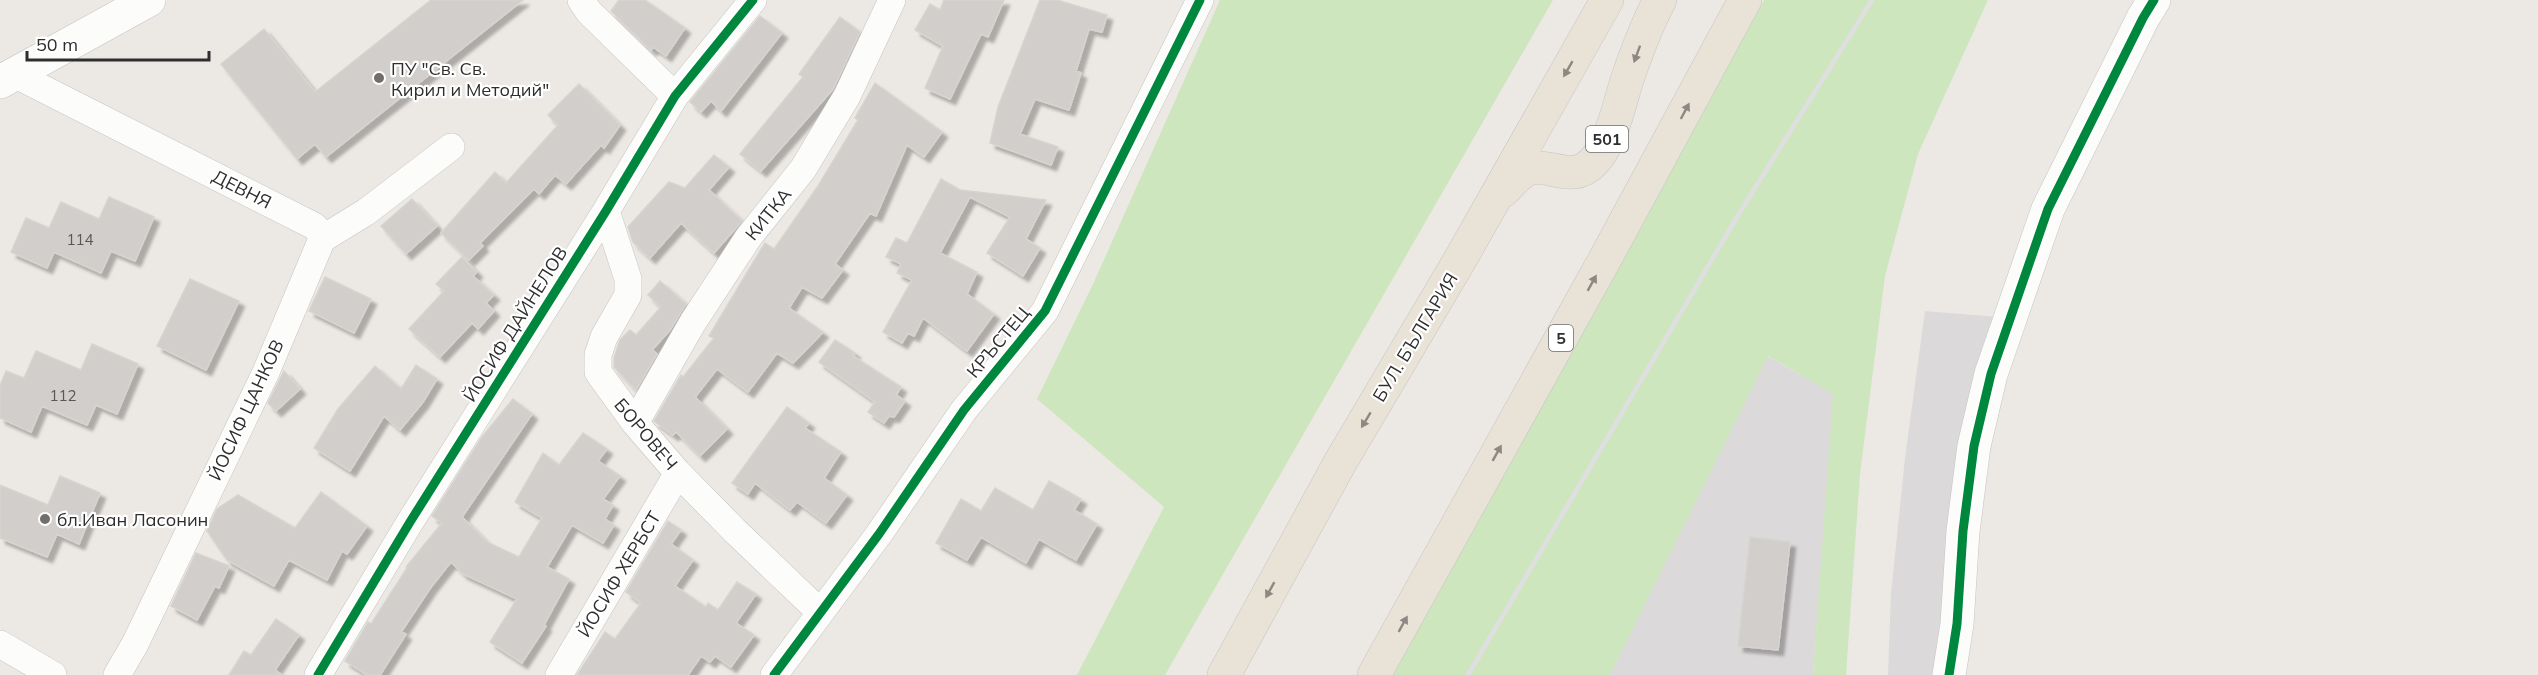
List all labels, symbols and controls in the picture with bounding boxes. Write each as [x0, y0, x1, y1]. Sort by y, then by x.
scale bar [27, 24, 208, 62]
text: 50 m [36, 33, 78, 56]
one-way arrow [1631, 45, 1641, 63]
place label: ПУ "Св. Св. Кирил и Методий" [391, 57, 549, 101]
one-way arrow [1563, 61, 1573, 78]
marker: ПУ "Св. Св. Кирил и Методий" [372, 71, 386, 85]
one-way arrow [1680, 103, 1690, 120]
road number: 501 [1586, 126, 1628, 152]
street label: ДЕВНЯ [209, 164, 275, 214]
street label: КИТКА [740, 183, 796, 245]
house number: 114 [66, 230, 94, 249]
street label: ЙОСИФ ДАЙНЕЛОВ [458, 242, 572, 406]
street label: БУЛ. БЪЛГАРИЯ [1367, 268, 1463, 406]
one-way arrow [1587, 274, 1597, 291]
street label: КРЪСТЕЦ [962, 301, 1035, 382]
road number: 5 [1549, 325, 1573, 351]
street label: ЙОСИФ ЦАНКОВ [203, 336, 289, 484]
house number: 112 [49, 386, 77, 405]
street label: БОРОВЕЧ [609, 393, 683, 475]
one-way arrow [1360, 412, 1371, 428]
one-way arrow [1492, 445, 1502, 462]
street label: ЙОСИФ ХЕРБСТ [572, 507, 666, 641]
place label: бл.Иван Ласонин [57, 508, 208, 531]
marker: бл.Иван Ласонин [38, 512, 52, 526]
one-way arrow [1265, 582, 1276, 598]
one-way arrow [1398, 615, 1408, 632]

